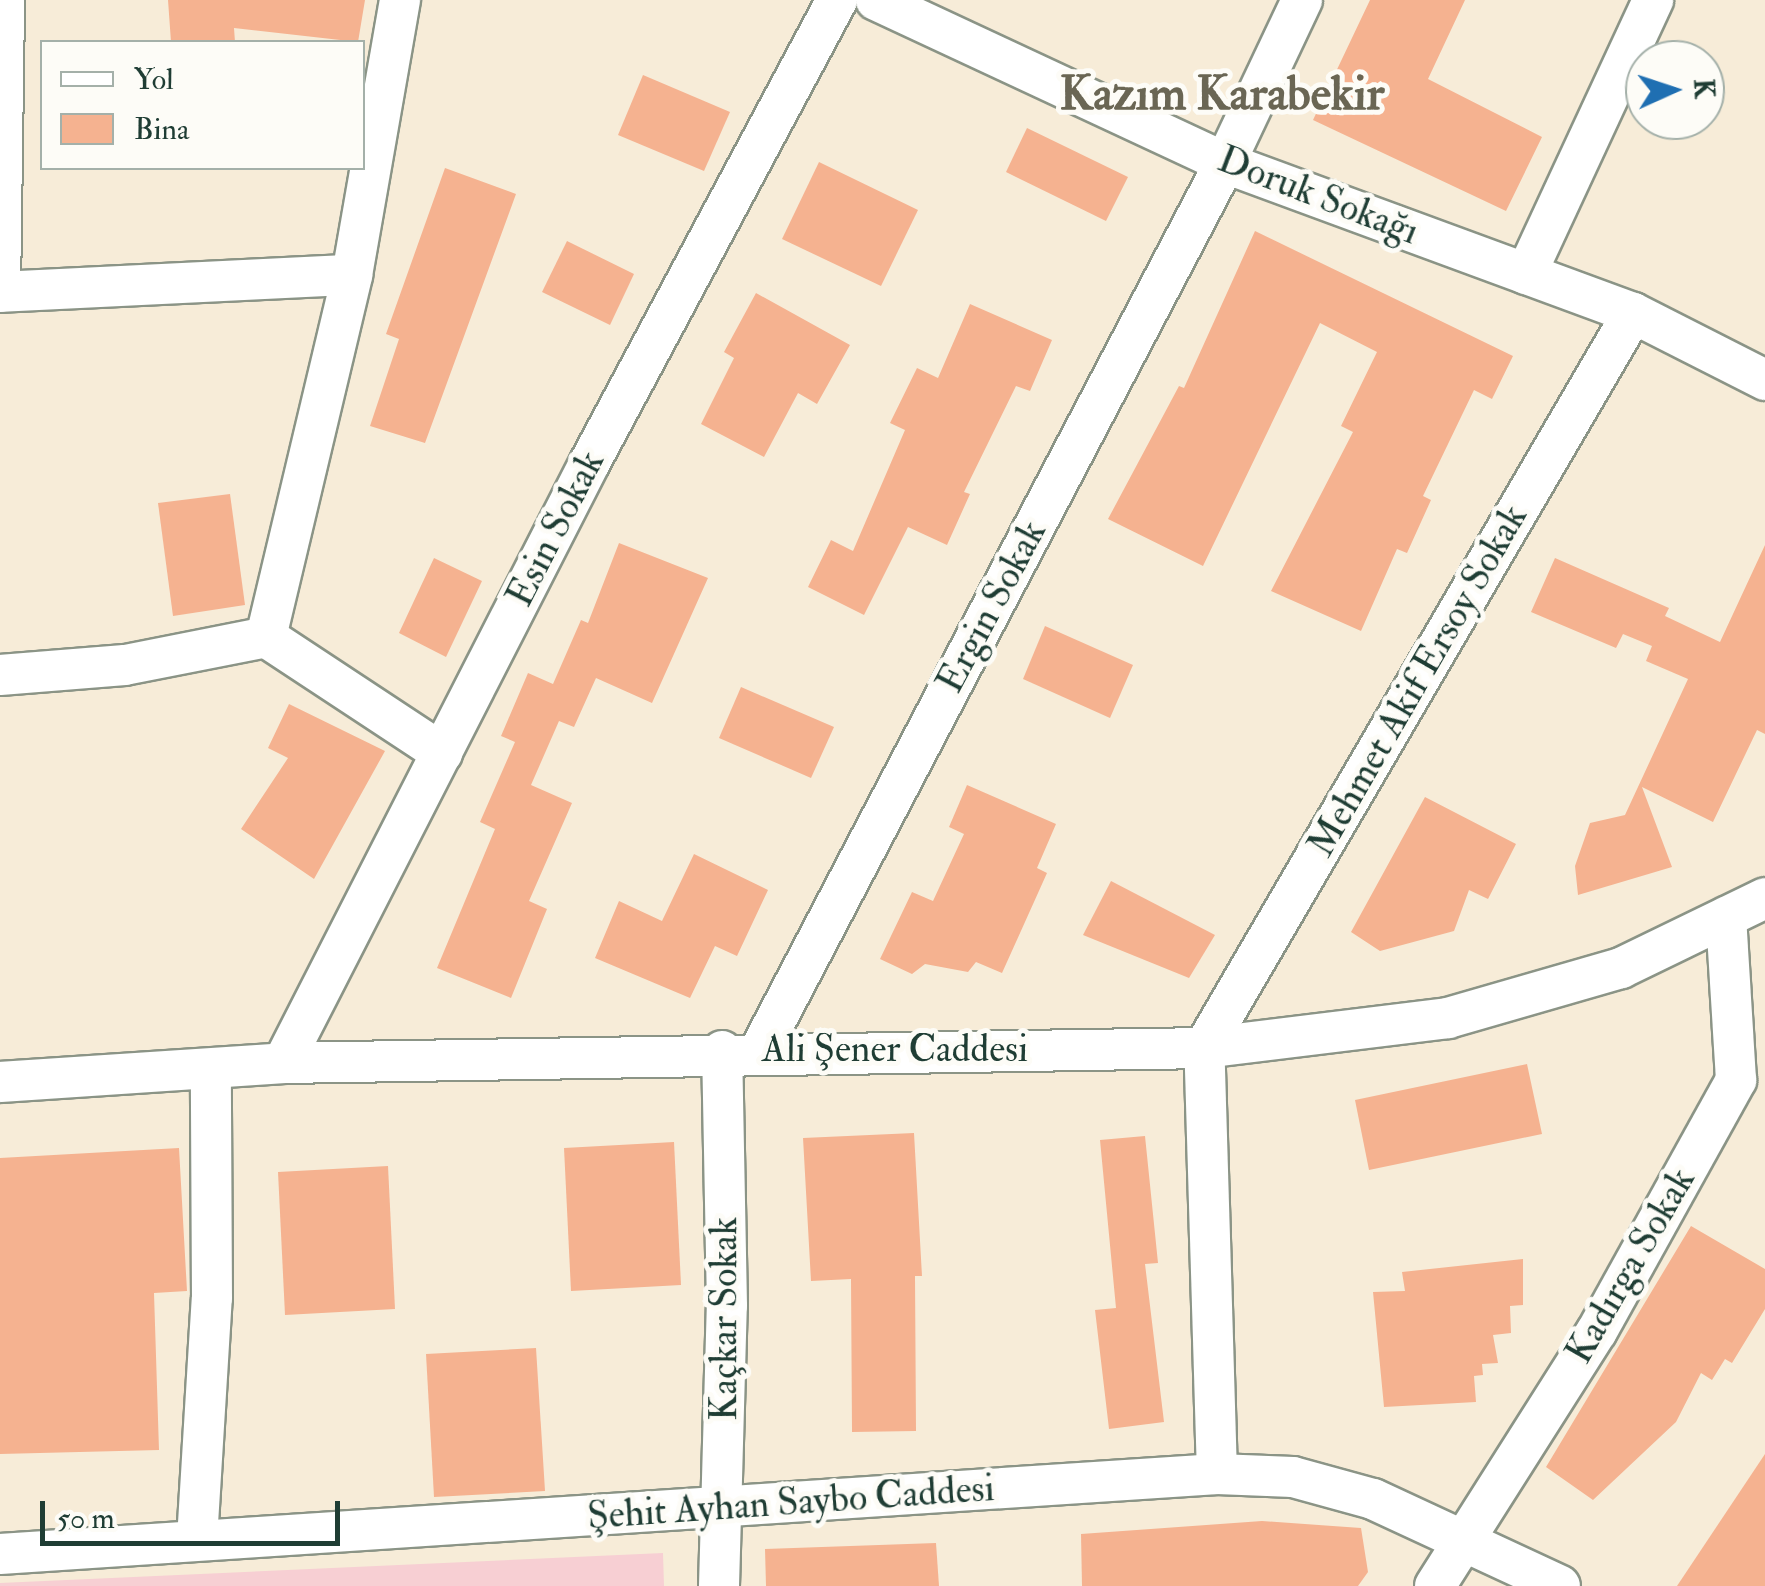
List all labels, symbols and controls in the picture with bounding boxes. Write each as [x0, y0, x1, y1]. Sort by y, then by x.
legend [40, 40, 365, 170]
north arrow [1625, 40, 1725, 140]
text: Yol [134, 61, 174, 98]
district label: Kazım Karabekir [1060, 66, 1384, 124]
text: K [1685, 78, 1721, 99]
text: Bina [134, 111, 189, 148]
street label: Doruk Sokağı [1211, 137, 1425, 255]
street label: Esin Sokak [497, 443, 615, 615]
street label: Mehmet Akif Ersoy Sokak [1299, 497, 1537, 865]
street label: Ergin Sokak [928, 513, 1056, 701]
street label: Ali Şener Caddesi [762, 1027, 1028, 1073]
street label: Kadırga Sokak [1557, 1160, 1705, 1372]
street label: Kaçkar Sokak [702, 1217, 748, 1421]
street label: Şehit Ayhan Saybo Caddesi [586, 1466, 996, 1540]
scale bar [45, 1481, 345, 1543]
text: 50 m [57, 1500, 115, 1537]

